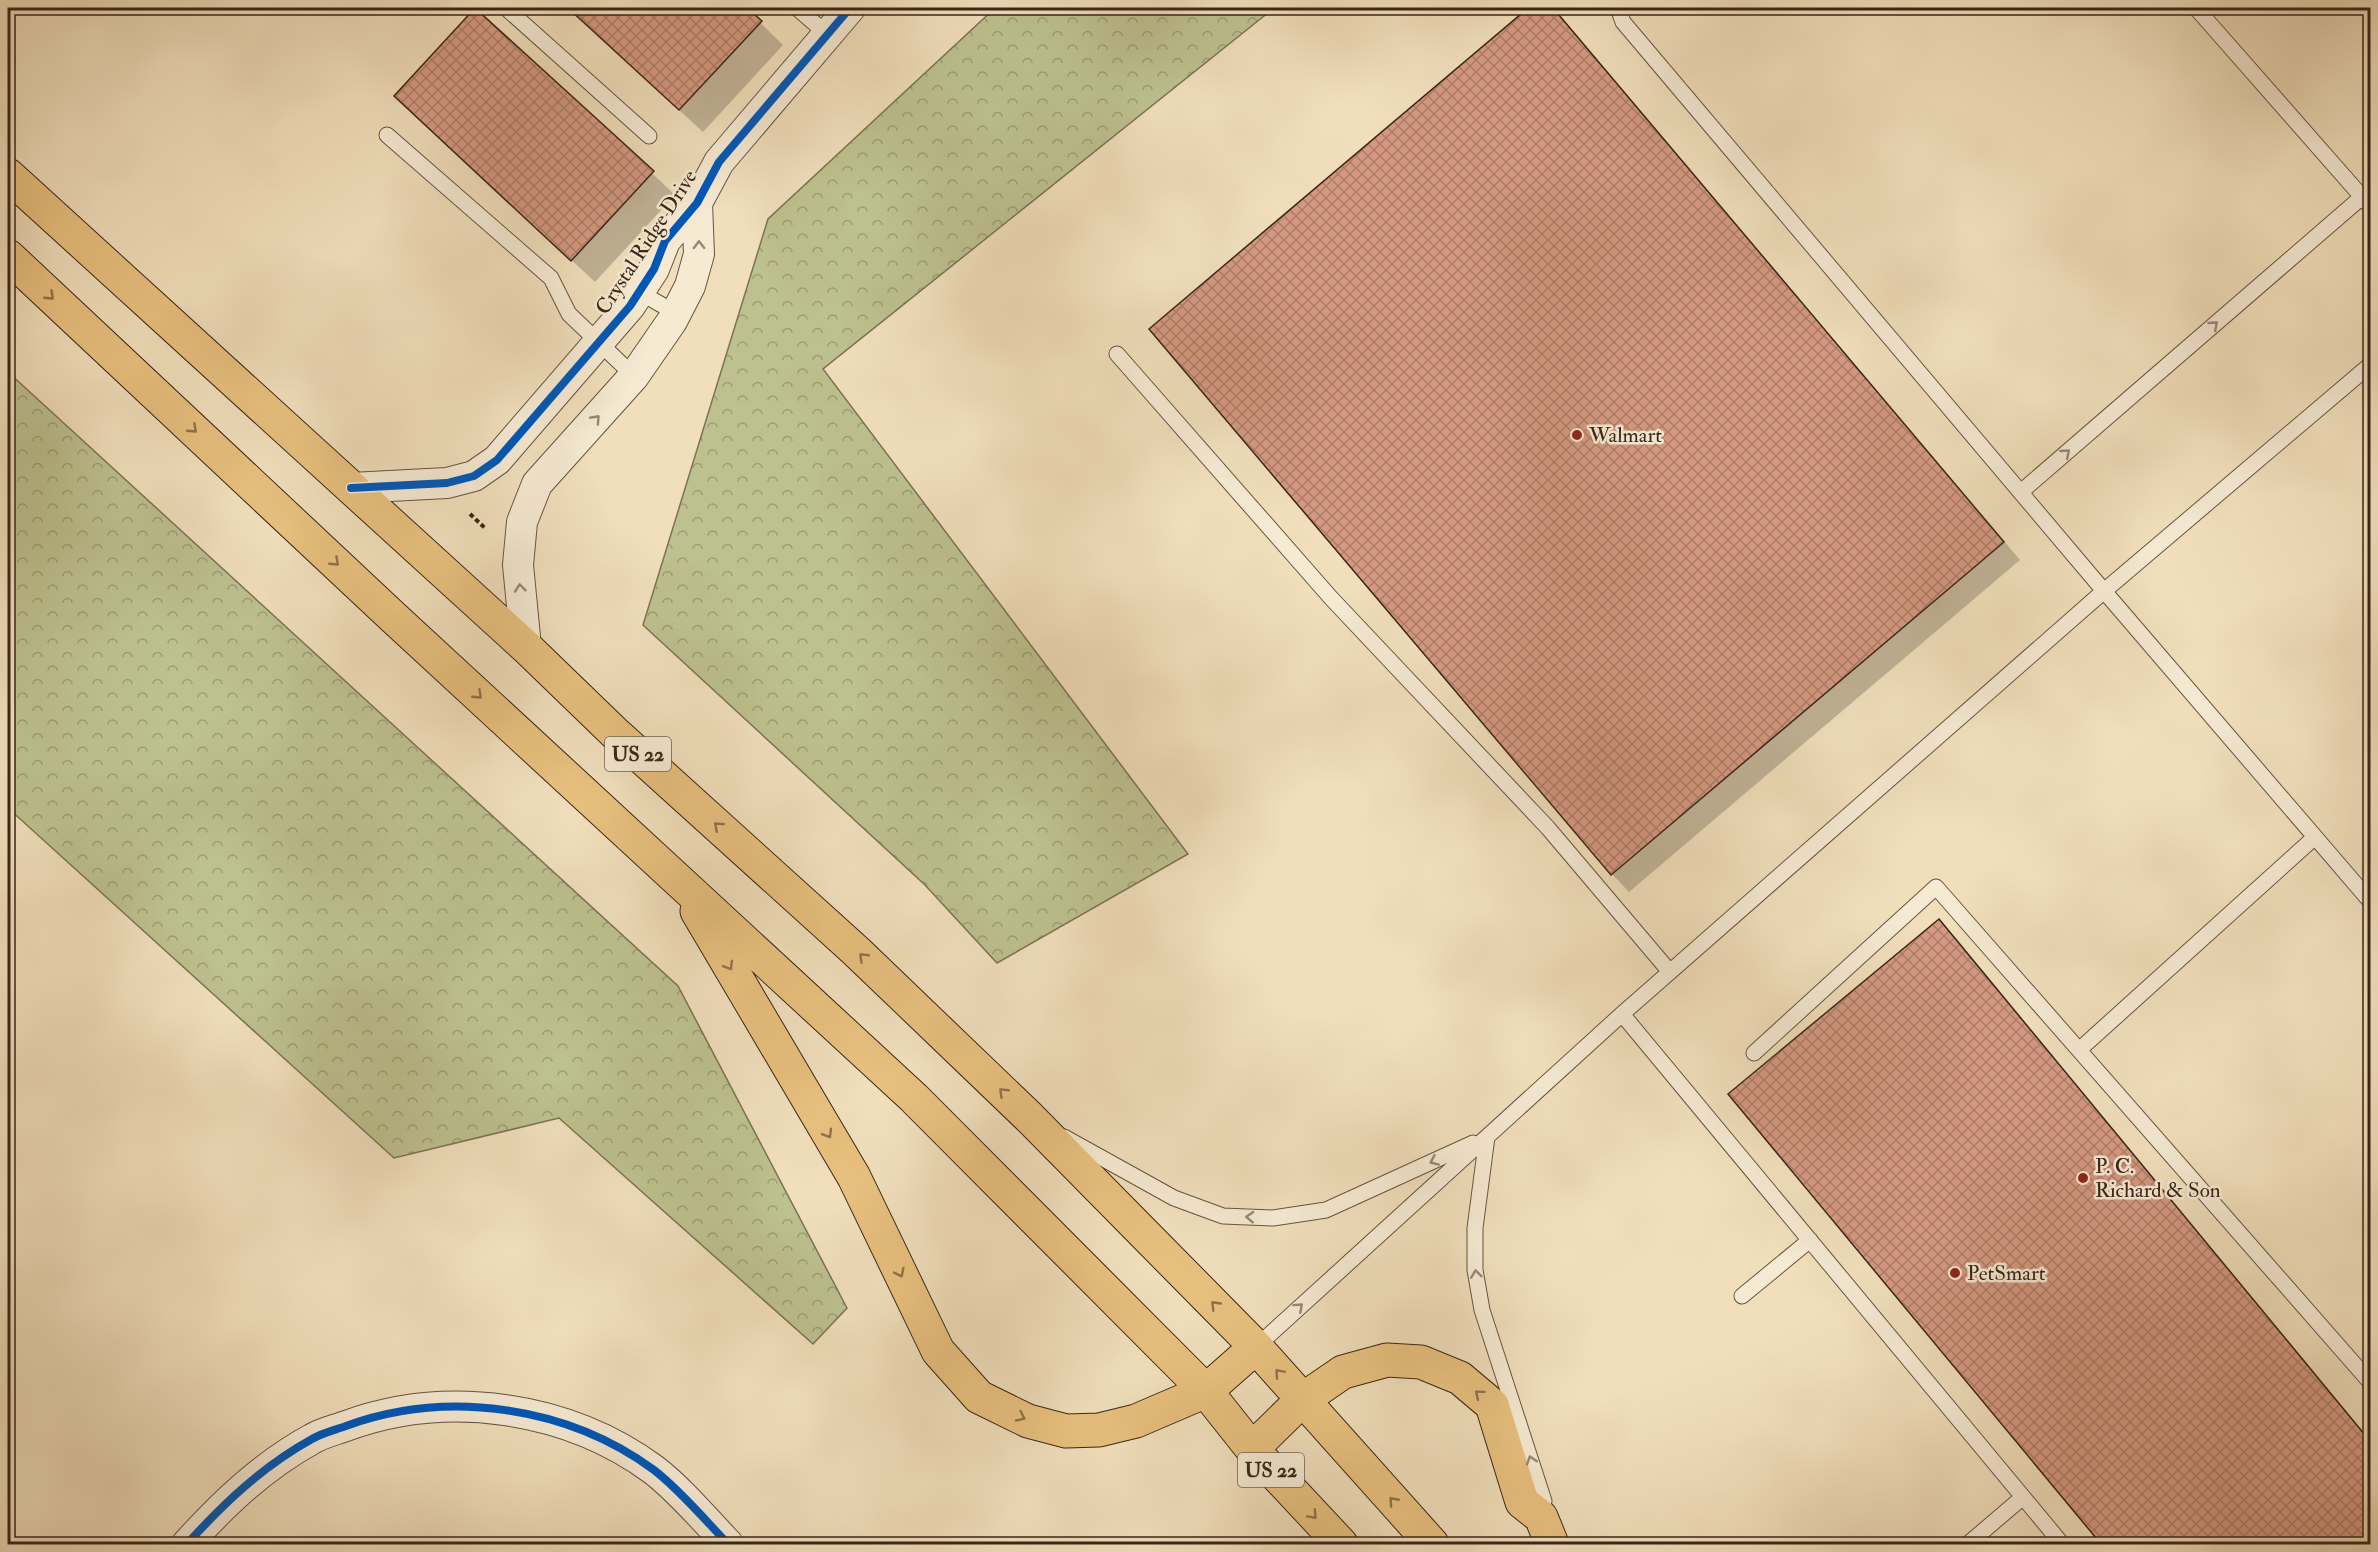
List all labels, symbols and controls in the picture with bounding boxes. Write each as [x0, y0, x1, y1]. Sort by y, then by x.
street label: Crystal Ridge Drive [590, 165, 703, 320]
one-way arrow [693, 241, 705, 250]
one-way arrow [44, 289, 54, 300]
one-way arrow [2207, 321, 2218, 332]
one-way arrow [589, 415, 600, 426]
one-way arrow [186, 422, 196, 433]
place label: Walmart [1588, 422, 1662, 449]
marker: Walmart [1570, 428, 1584, 442]
one-way arrow [2059, 449, 2070, 460]
one-way arrow [328, 555, 339, 566]
one-way arrow [514, 584, 527, 593]
one-way arrow [471, 688, 482, 699]
road number: US 22 [605, 737, 671, 771]
one-way arrow [714, 822, 725, 833]
one-way arrow [859, 953, 869, 964]
one-way arrow [722, 960, 734, 970]
one-way arrow [1000, 1089, 1011, 1100]
one-way arrow [821, 1128, 833, 1138]
place label: P. C. Richard & Son [2095, 1153, 2221, 1204]
one-way arrow [1429, 1154, 1440, 1166]
marker: P. C. Richard & Son [2076, 1171, 2090, 1185]
one-way arrow [1246, 1211, 1255, 1224]
place label: PetSmart [1967, 1260, 2046, 1287]
marker: PetSmart [1948, 1266, 1962, 1280]
one-way arrow [892, 1267, 904, 1278]
one-way arrow [1470, 1269, 1483, 1278]
one-way arrow [1212, 1301, 1223, 1312]
one-way arrow [1293, 1303, 1303, 1314]
one-way arrow [1275, 1369, 1286, 1380]
one-way arrow [1475, 1391, 1486, 1402]
one-way arrow [1015, 1410, 1026, 1422]
road number: US 22 [1238, 1453, 1304, 1487]
one-way arrow [1526, 1455, 1538, 1466]
one-way arrow [1389, 1497, 1400, 1508]
one-way arrow [1306, 1508, 1317, 1518]

